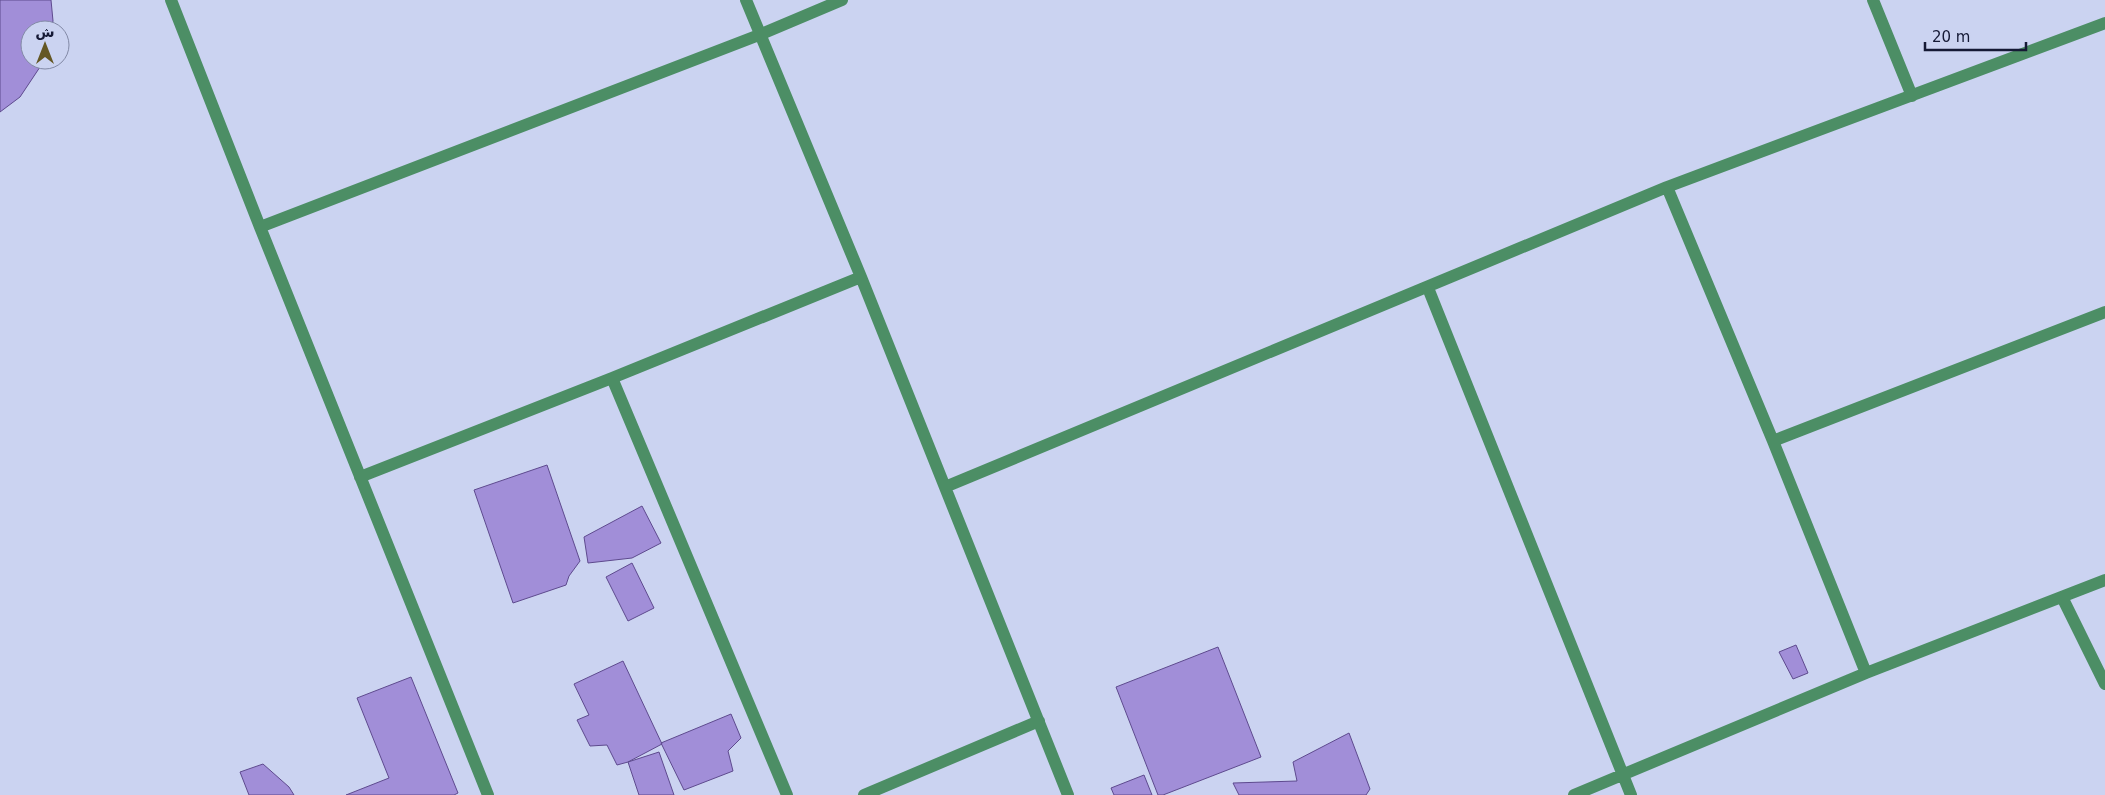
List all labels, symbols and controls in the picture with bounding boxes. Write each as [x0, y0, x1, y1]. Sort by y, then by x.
north arrow [20, 20, 70, 70]
scale bar [1925, 20, 2026, 52]
text: ش [35, 24, 55, 40]
text: 20 m [1932, 28, 1970, 46]

